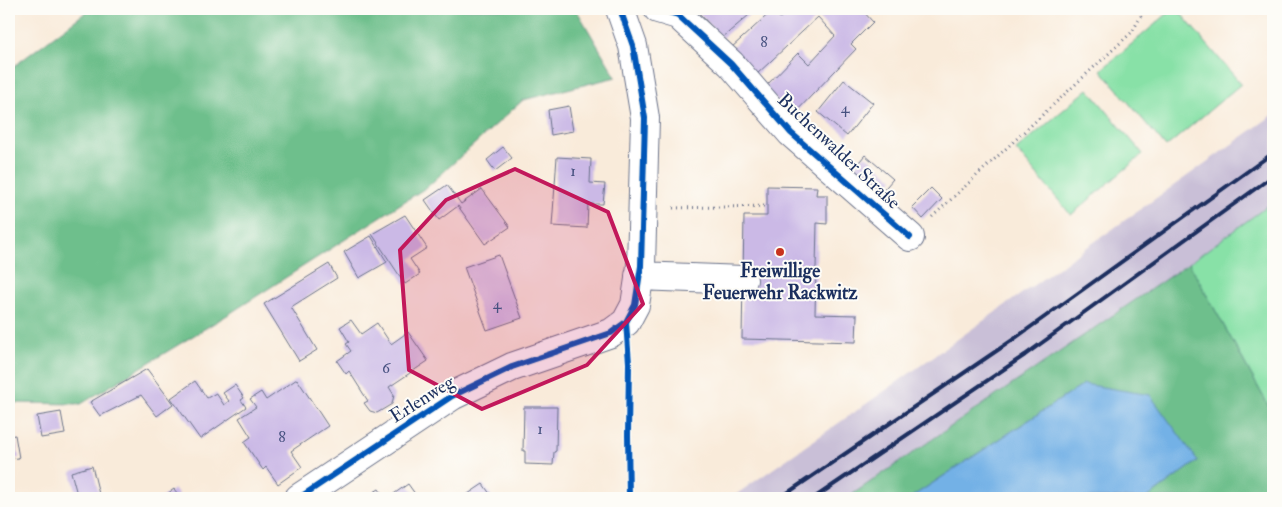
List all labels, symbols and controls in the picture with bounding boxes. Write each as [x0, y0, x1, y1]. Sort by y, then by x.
house number: 8 [760, 32, 768, 52]
street label: Buchenwalder Straße [772, 88, 906, 214]
house number: 4 [841, 98, 851, 118]
house number: 1 [570, 161, 576, 181]
marker: Freiwillige Feuerwehr Rackwitz [774, 246, 786, 258]
place label: Freiwillige Feuerwehr Rackwitz [703, 259, 858, 305]
house number: 4 [493, 294, 503, 314]
house number: 6 [382, 358, 391, 378]
street label: Erlenweg [385, 369, 459, 428]
house number: 1 [537, 419, 543, 439]
house number: 8 [278, 427, 286, 447]

